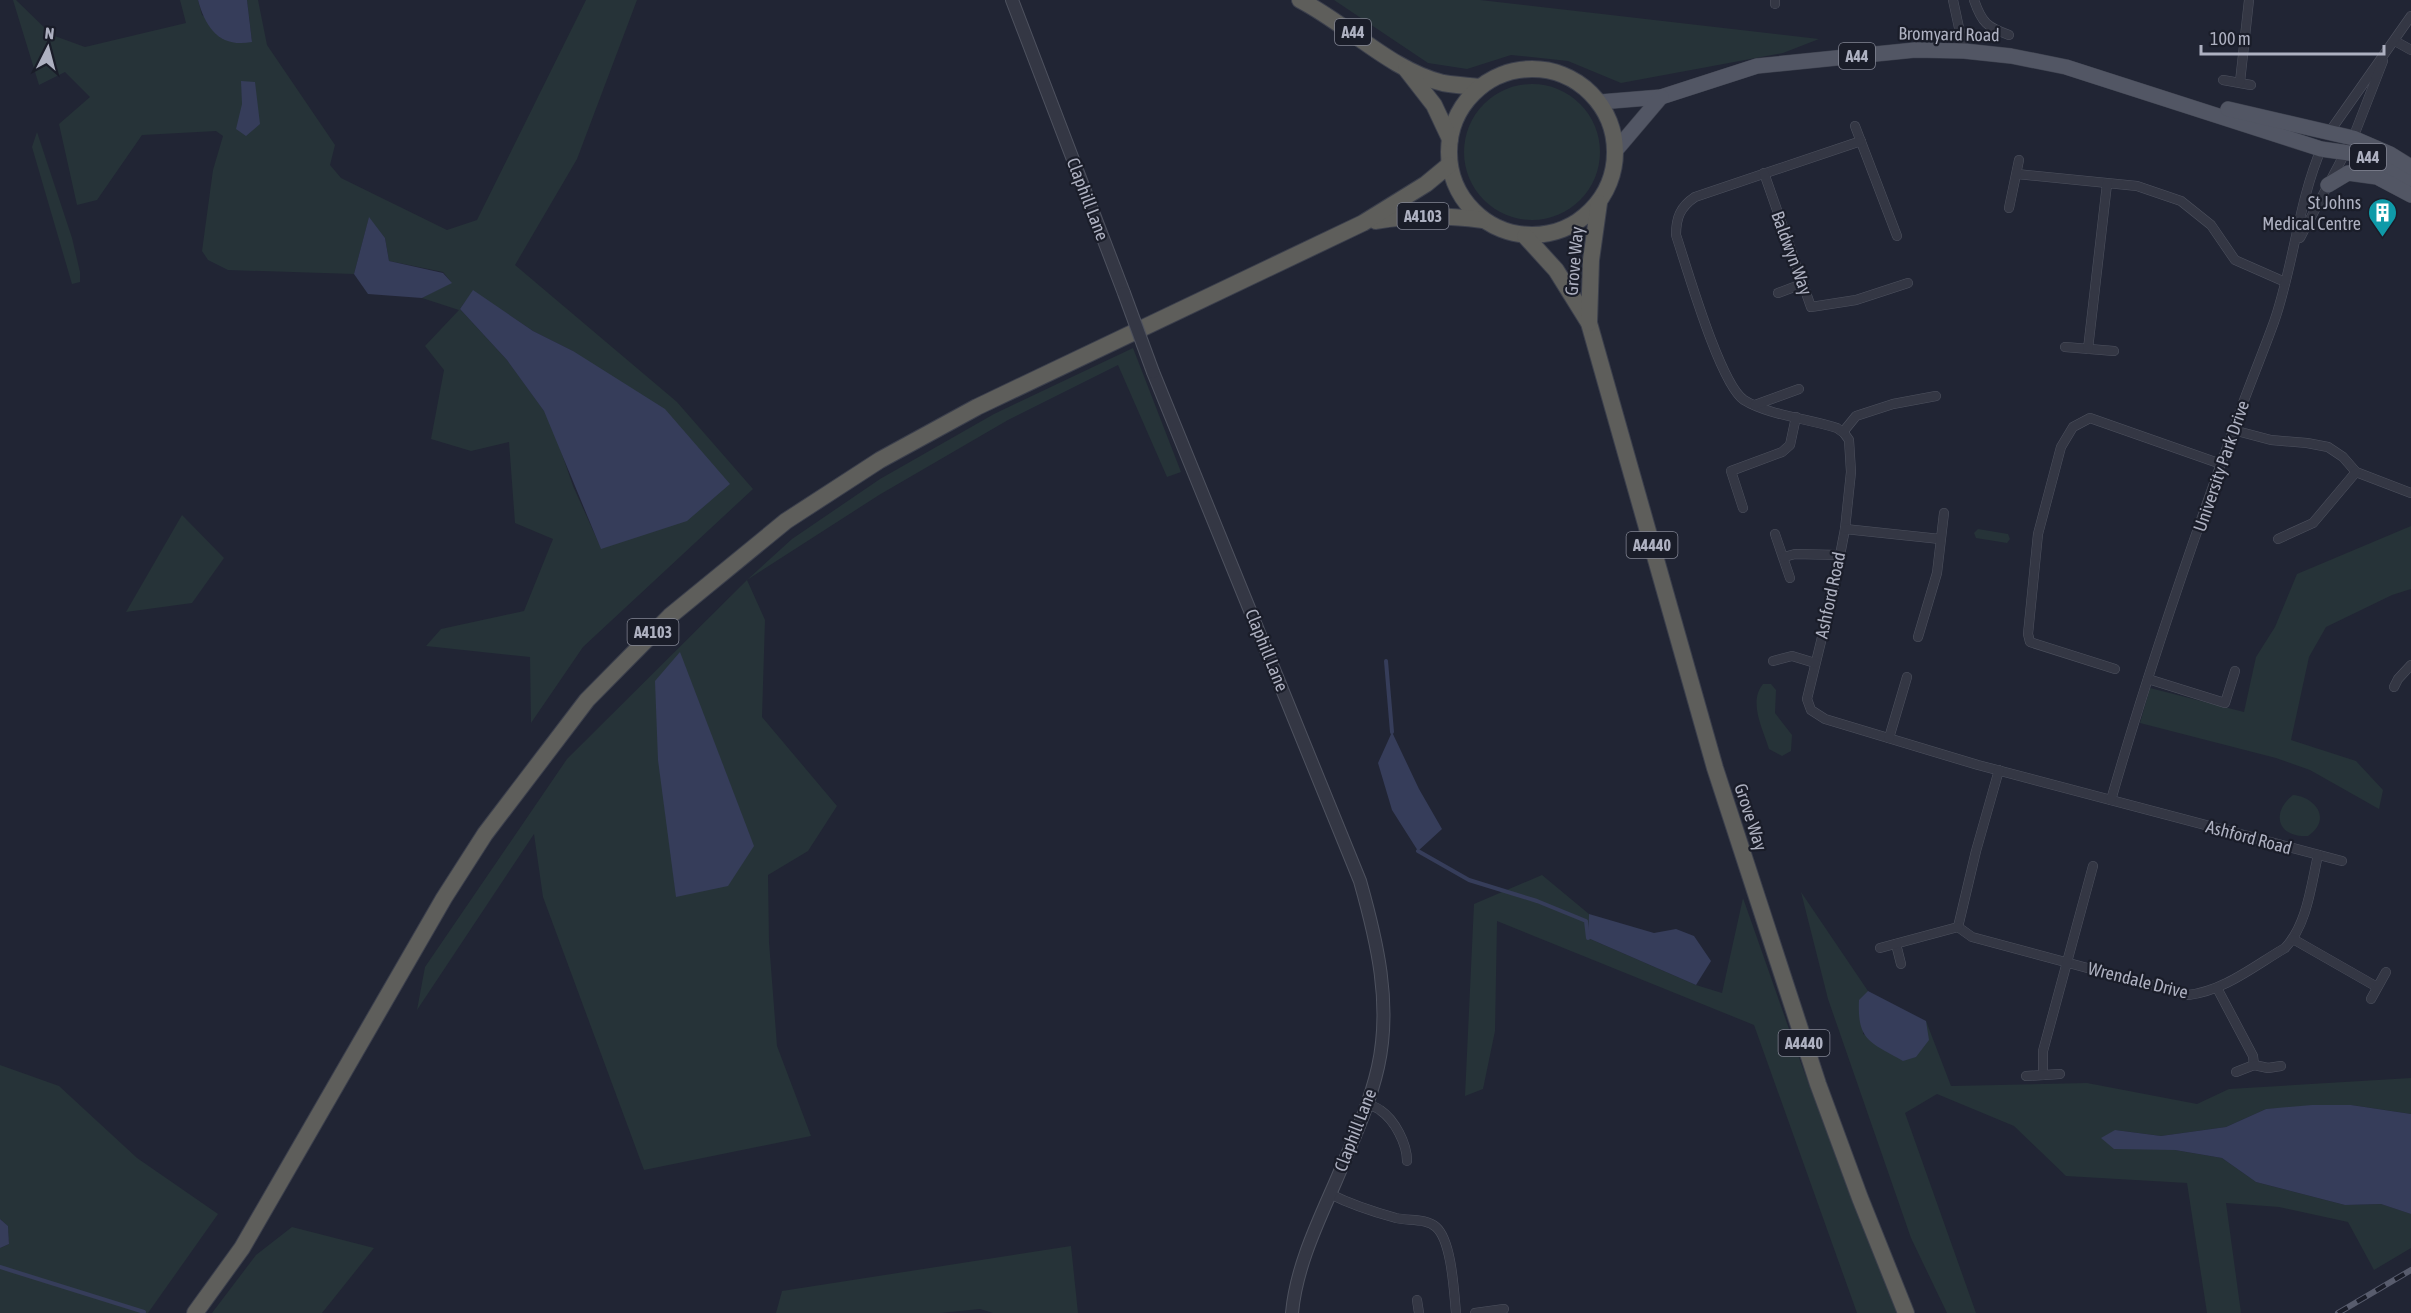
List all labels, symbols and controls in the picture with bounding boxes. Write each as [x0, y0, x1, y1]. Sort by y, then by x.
north arrow [18, 18, 78, 78]
scale bar [2201, 18, 2384, 56]
road number: A44 [1335, 19, 1371, 45]
street label: Bromyard Road [1898, 23, 2000, 45]
text: N [44, 24, 55, 43]
text: 100 m [2210, 28, 2251, 49]
road number: A44 [1839, 43, 1875, 69]
road number: A44 [2350, 144, 2386, 170]
street label: Claphill Lane [1063, 155, 1113, 243]
place label: St Johns Medical Centre [2262, 192, 2361, 234]
building icon: St Johns Medical Centre [2366, 196, 2398, 238]
road number: A4103 [1398, 203, 1448, 229]
street label: Baldwyn Way [1767, 208, 1817, 298]
street label: Grove Way [1561, 226, 1587, 296]
street label: University Park Drive [2189, 398, 2253, 534]
road number: A4440 [1626, 532, 1678, 558]
street label: Ashford Road [1811, 550, 1849, 640]
street label: Claphill Lane [1241, 606, 1293, 694]
road number: A4103 [628, 619, 678, 645]
street label: Grove Way [1730, 781, 1772, 853]
street label: Ashford Road [2204, 815, 2294, 859]
street label: Wrendale Drive [2086, 957, 2190, 1003]
road number: A4440 [1778, 1030, 1830, 1056]
street label: Claphill Lane [1330, 1086, 1380, 1174]

